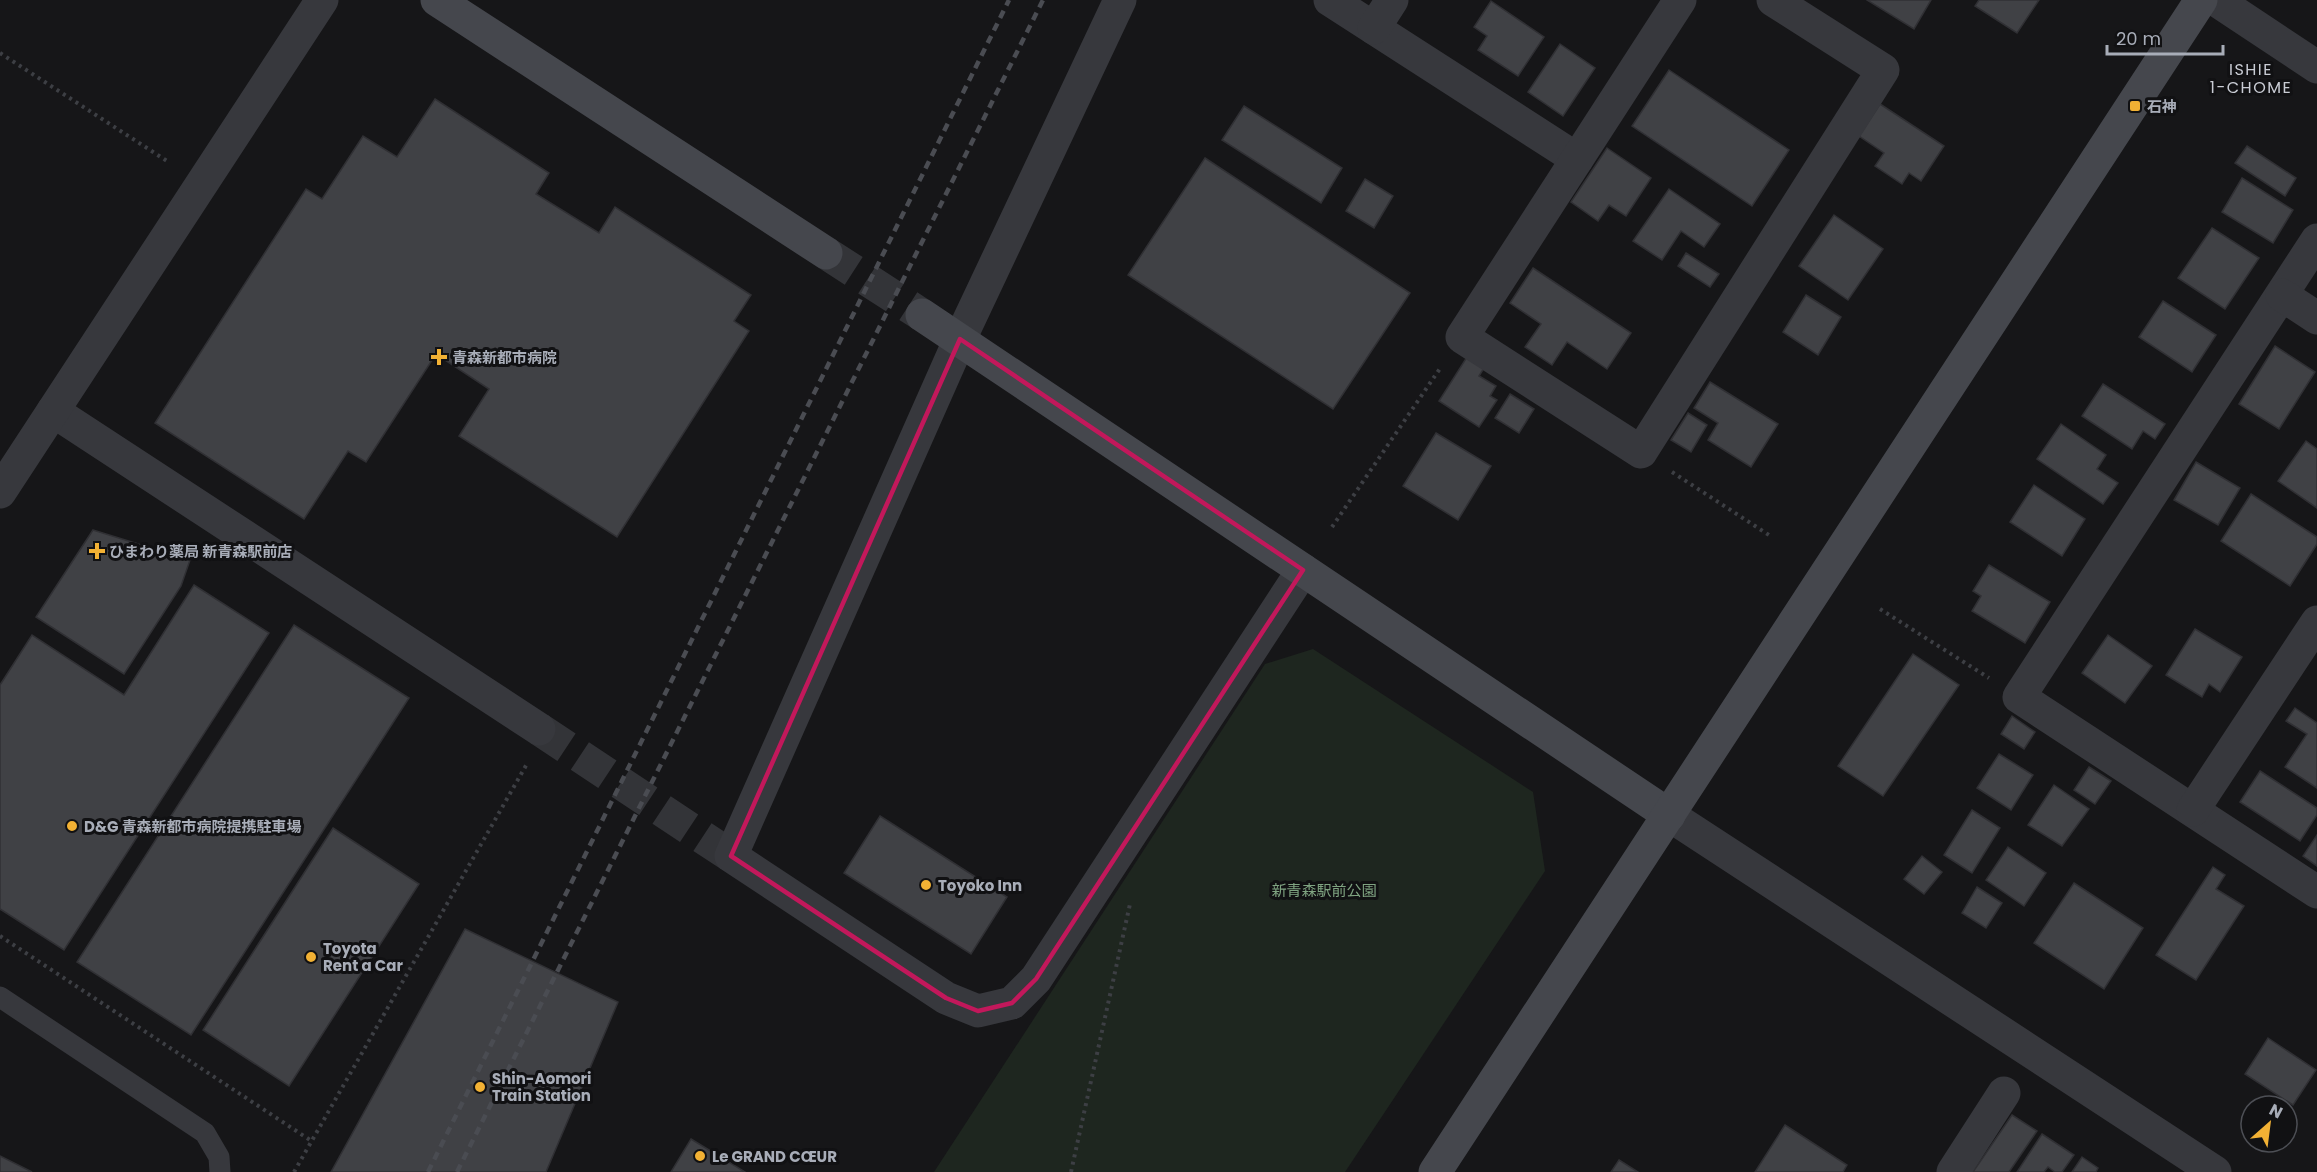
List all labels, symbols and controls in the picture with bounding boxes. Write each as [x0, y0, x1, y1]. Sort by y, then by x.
scale bar [2107, 18, 2222, 56]
text: 20 m [2116, 26, 2161, 51]
district label: ISHIE 1-CHOME [2210, 58, 2292, 99]
place label: 石神 [2147, 96, 2177, 117]
marker: 石神 [2128, 99, 2142, 113]
place label: 青森新都市病院 [452, 347, 557, 368]
marker: 青森新都市病院 [430, 348, 448, 366]
place label: ひまわり薬局 新青森駅前店 [109, 541, 292, 562]
marker: ひまわり薬局 新青森駅前店 [90, 544, 104, 558]
place label: D&G 青森新都市病院提携駐車場 [84, 816, 302, 837]
marker: D&G 青森新都市病院提携駐車場 [65, 819, 79, 833]
place label: Toyoko Inn [938, 875, 1022, 896]
marker: Toyoko Inn [919, 878, 933, 892]
park label: 新青森駅前公園 [1271, 880, 1377, 901]
place label: Toyota Rent a Car [323, 938, 403, 976]
marker: Toyota Rent a Car [304, 950, 318, 964]
place label: Shin-Aomori Train Station [492, 1068, 591, 1106]
marker: Shin-Aomori Train Station [473, 1080, 487, 1094]
north arrow [2239, 1094, 2299, 1154]
text: N [2265, 1098, 2287, 1124]
place label: Le GRAND CŒUR [712, 1146, 837, 1167]
marker: Le GRAND CŒUR [693, 1149, 707, 1163]

